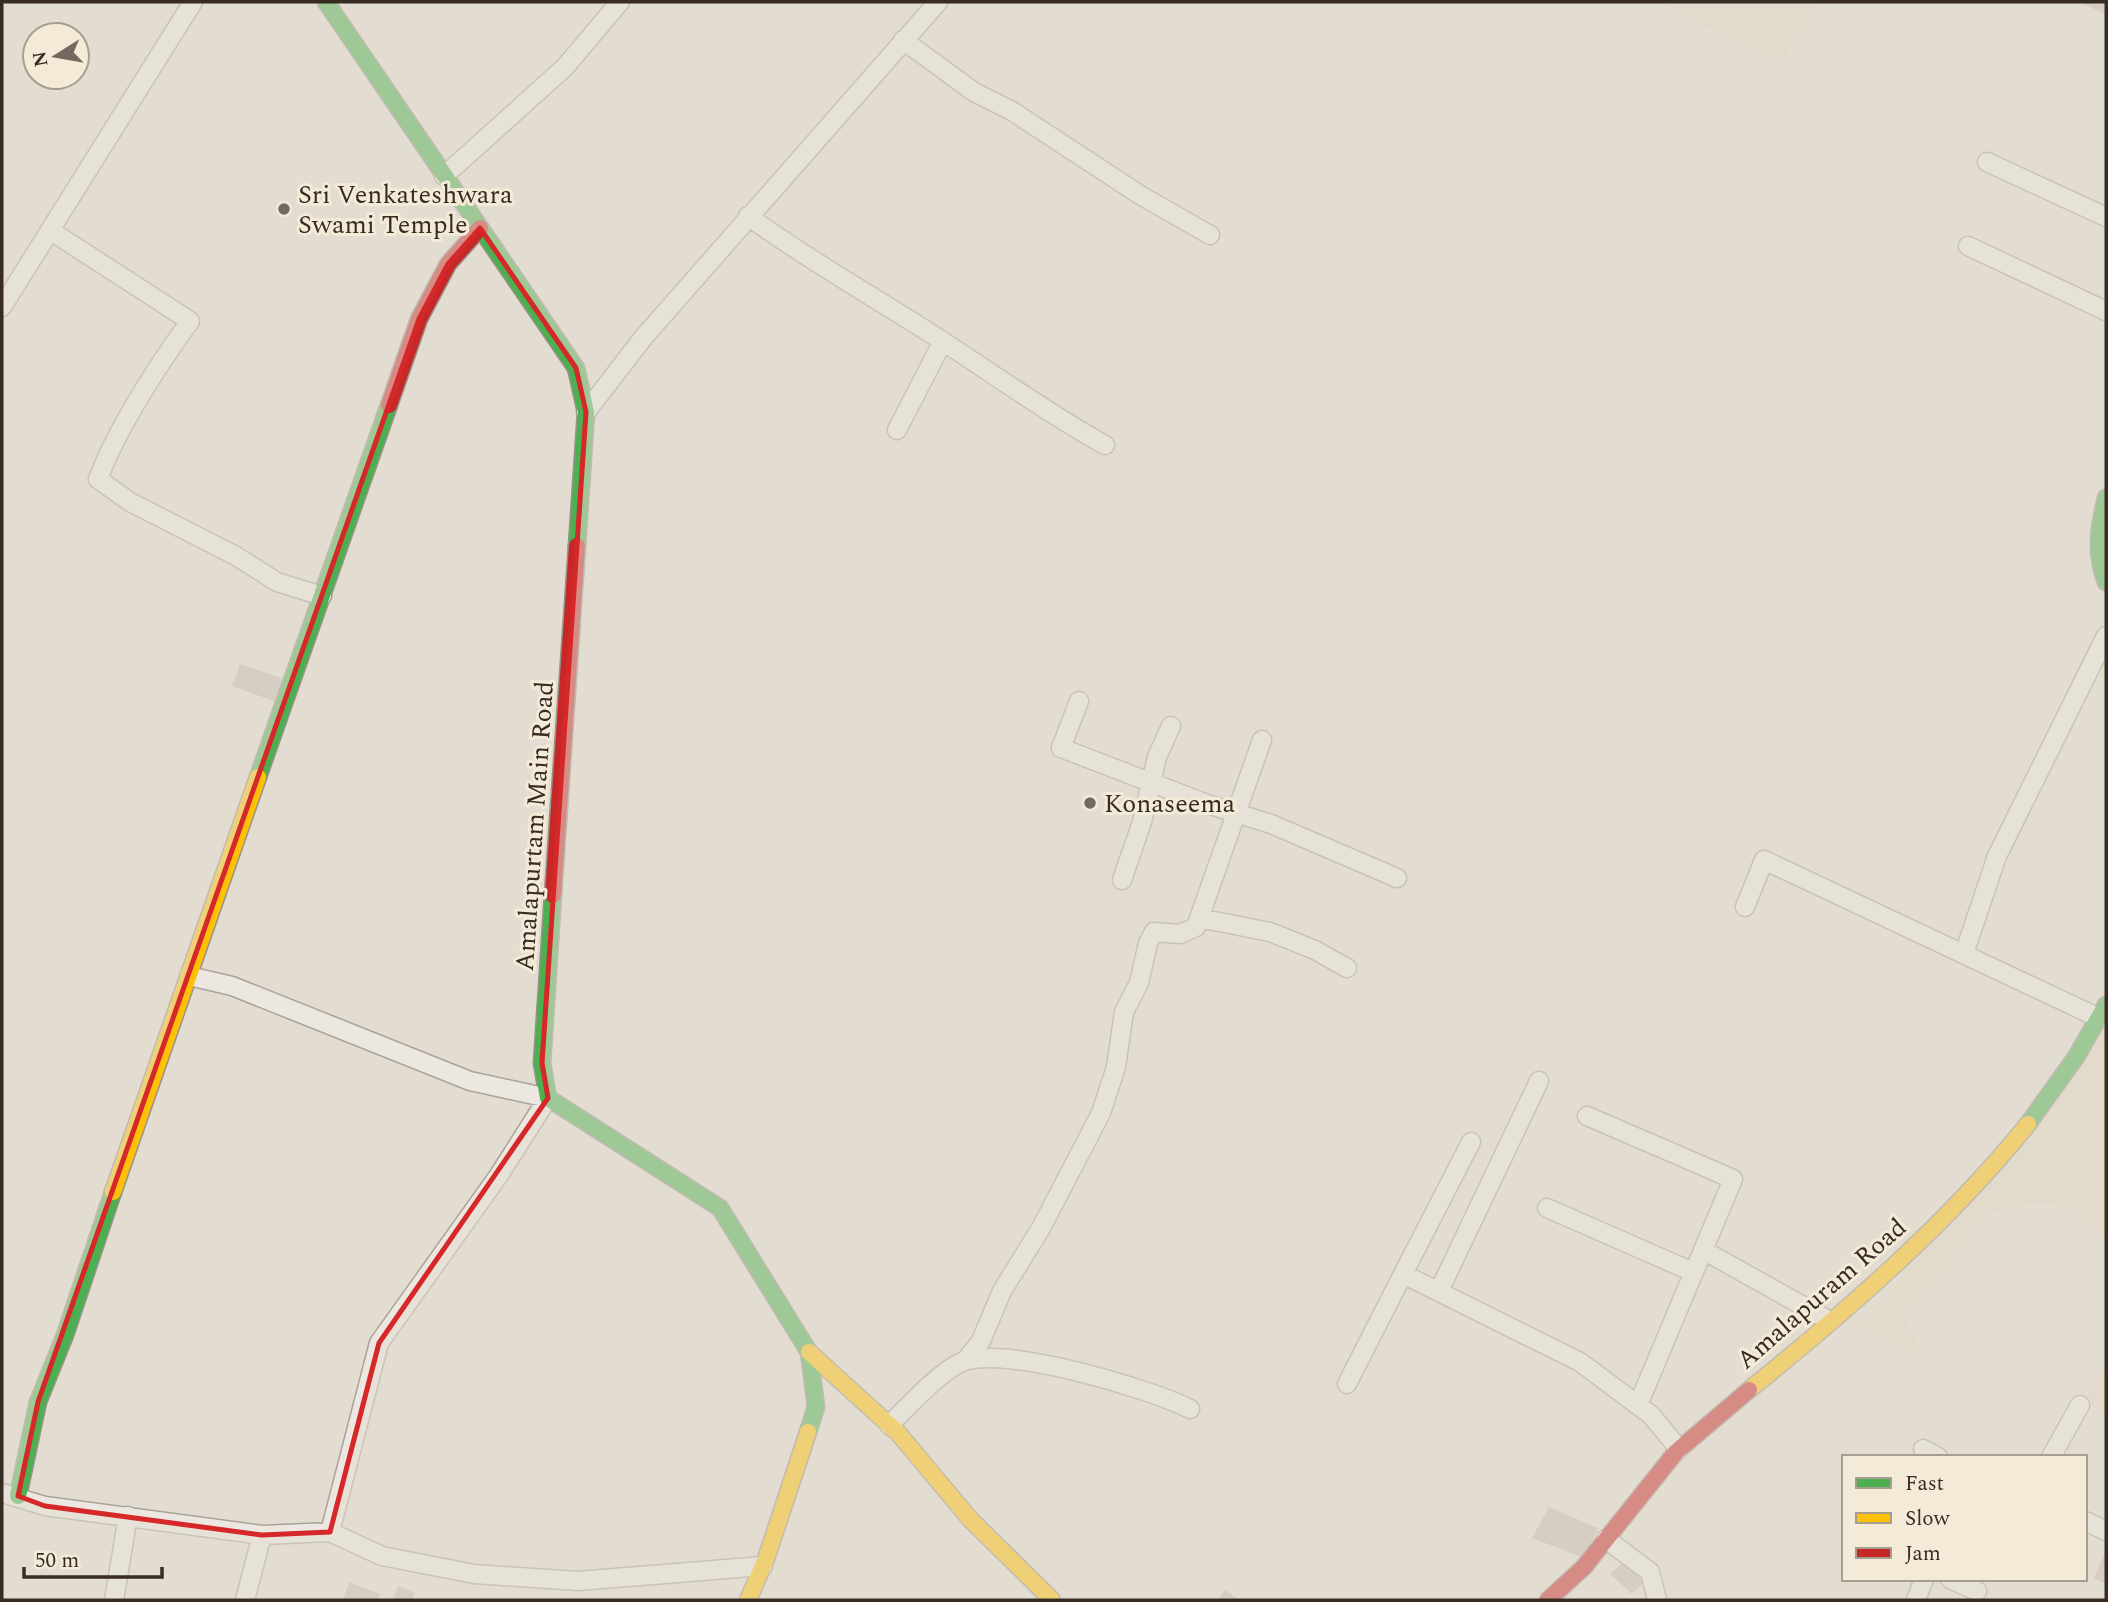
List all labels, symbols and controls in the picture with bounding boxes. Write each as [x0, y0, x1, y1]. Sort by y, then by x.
north arrow [21, 21, 91, 91]
text: N [25, 49, 56, 69]
place label: Sri Venkateshwara Swami Temple [298, 175, 513, 245]
marker: Sri Venkateshwara Swami Temple [276, 201, 292, 217]
street label: Amalapurtam Main Road [505, 679, 565, 973]
place label: Konaseema [1104, 784, 1236, 824]
marker: Konaseema [1082, 795, 1098, 811]
street label: Amalapuram Road [1727, 1208, 1916, 1379]
legend [1842, 1455, 2087, 1581]
text: Fast [1905, 1468, 1944, 1500]
text: Slow [1905, 1503, 1951, 1535]
scale bar [24, 1536, 163, 1580]
text: Jam [1905, 1538, 1941, 1570]
text: 50 m [35, 1545, 79, 1577]

